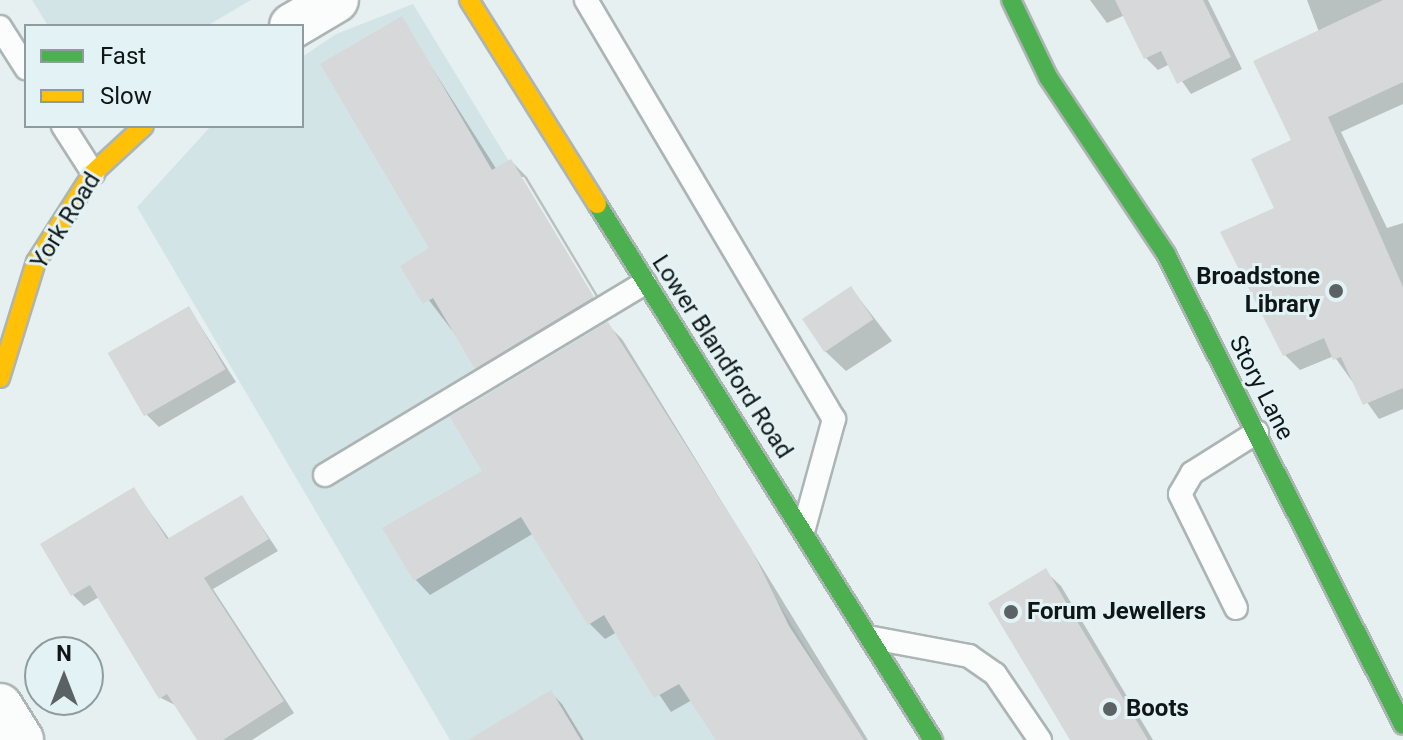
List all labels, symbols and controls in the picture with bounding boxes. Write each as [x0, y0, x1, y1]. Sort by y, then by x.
legend [24, 24, 304, 128]
text: Fast [100, 42, 146, 70]
text: Slow [100, 82, 152, 110]
street label: York Road [25, 167, 107, 275]
street label: Lower Blandford Road [645, 250, 799, 464]
place label: Broadstone Library [1196, 263, 1320, 319]
marker: Broadstone Library [1327, 282, 1345, 300]
street label: Story Lane [1222, 331, 1300, 445]
place label: Forum Jewellers [1027, 598, 1206, 626]
marker: Forum Jewellers [1002, 603, 1020, 621]
north arrow [24, 636, 104, 716]
text: N [56, 641, 72, 666]
place label: Boots [1126, 695, 1189, 723]
marker: Boots [1101, 700, 1119, 718]

